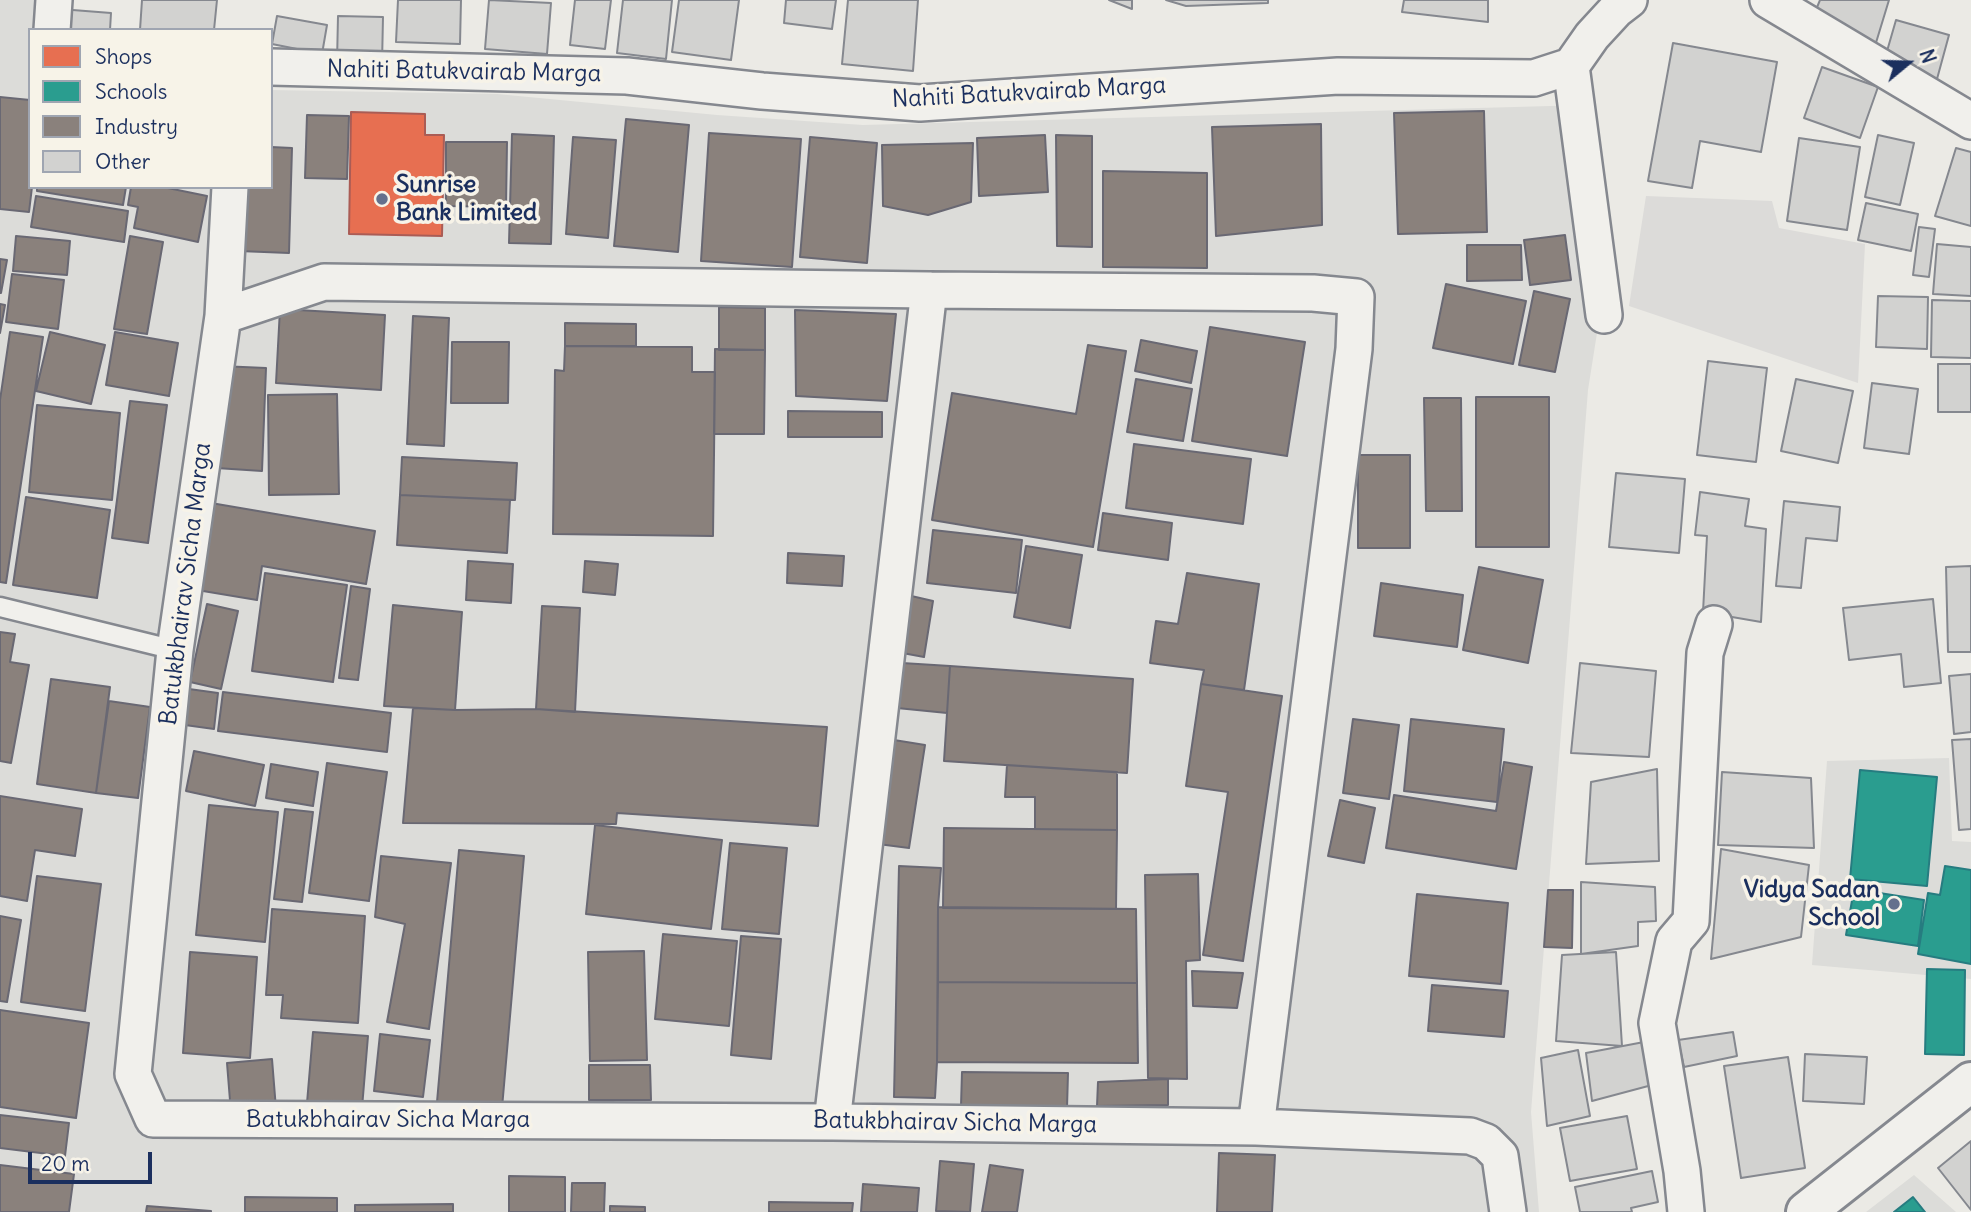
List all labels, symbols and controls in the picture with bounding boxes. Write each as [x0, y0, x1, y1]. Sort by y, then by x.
legend [28, 28, 273, 189]
north arrow [1873, 28, 1943, 98]
text: Shops [95, 43, 152, 70]
text: N [1914, 46, 1941, 66]
street label: Nahiti Batukvairab Marga [326, 55, 602, 89]
street label: Nahiti Batukvairab Marga [891, 71, 1167, 115]
text: Schools [95, 78, 167, 105]
text: Industry [95, 113, 178, 140]
text: Other [95, 148, 150, 175]
place label: Sunrise Bank Limited [396, 171, 537, 227]
marker: Sunrise Bank Limited [374, 191, 390, 207]
street label: Batukbhairav Sicha Marga [154, 441, 218, 727]
place label: Vidya Sadan School [1744, 876, 1880, 932]
marker: Vidya Sadan School [1886, 896, 1902, 912]
street label: Batukbhairav Sicha Marga [246, 1106, 530, 1134]
street label: Batukbhairav Sicha Marga [813, 1106, 1097, 1140]
scale bar [32, 1138, 156, 1182]
text: 20 m [41, 1150, 90, 1177]

